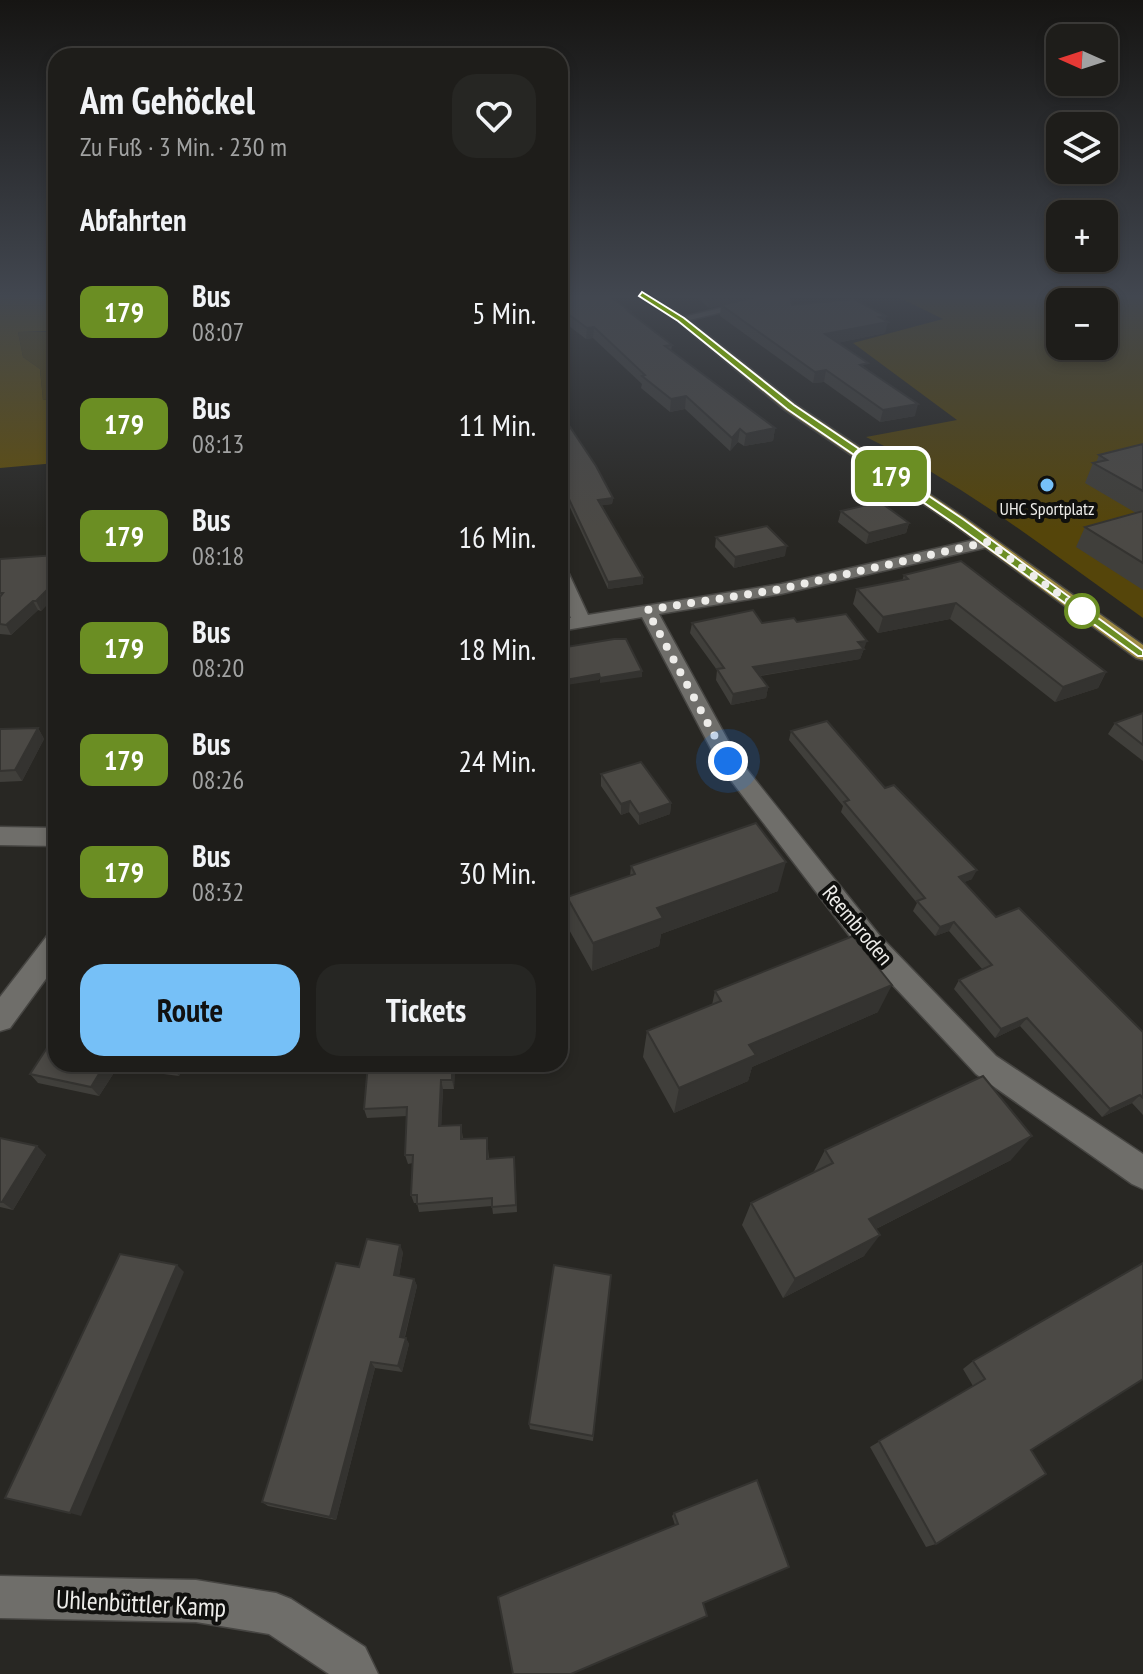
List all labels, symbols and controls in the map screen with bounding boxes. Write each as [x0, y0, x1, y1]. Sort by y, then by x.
north arrow [1046, 24, 1118, 96]
map controls [1046, 24, 1118, 360]
button: heart [452, 74, 536, 158]
text: Am Gehöckel [80, 75, 255, 124]
button: layers [1046, 112, 1118, 184]
text: Zu Fuß · 3 Min. · 230 m [80, 130, 287, 163]
text: Abfahrten [80, 200, 186, 239]
button: + [1046, 200, 1118, 272]
text: Bus [192, 276, 231, 315]
button: − [1046, 288, 1118, 360]
text: 179 [104, 293, 144, 330]
text: 5 Min. [472, 293, 536, 332]
text: 08:07 [192, 315, 244, 348]
text: Bus [192, 388, 231, 427]
text: 179 [104, 405, 144, 442]
text: 11 Min. [459, 405, 536, 444]
text: 08:13 [192, 427, 244, 460]
line badge: 179 [845, 450, 937, 502]
text: 179 [871, 457, 911, 494]
marker: UHC Sportplatz [1038, 476, 1056, 494]
place label: UHC Sportplatz [1000, 497, 1094, 520]
text: Bus [192, 500, 231, 539]
text: 179 [104, 517, 144, 554]
text: 16 Min. [459, 517, 536, 556]
text: 08:18 [192, 539, 244, 572]
unlabelled marker [1065, 594, 1099, 628]
text: Bus [192, 612, 231, 651]
text: 179 [104, 629, 144, 666]
text: 18 Min. [459, 629, 536, 668]
text: 08:20 [192, 651, 244, 684]
text: Bus [192, 724, 231, 763]
text: 179 [104, 741, 144, 778]
text: 24 Min. [459, 741, 536, 780]
your location [708, 741, 748, 781]
text: 08:26 [192, 763, 244, 796]
text: Bus [192, 836, 231, 875]
text: 179 [104, 853, 144, 890]
text: 30 Min. [459, 853, 536, 892]
text: 08:32 [192, 875, 244, 908]
street label: Reembroden [817, 879, 899, 971]
button: Route [80, 964, 300, 1056]
button: Tickets [316, 964, 536, 1056]
street label: Uhlenbüttler Kamp [55, 1582, 227, 1624]

